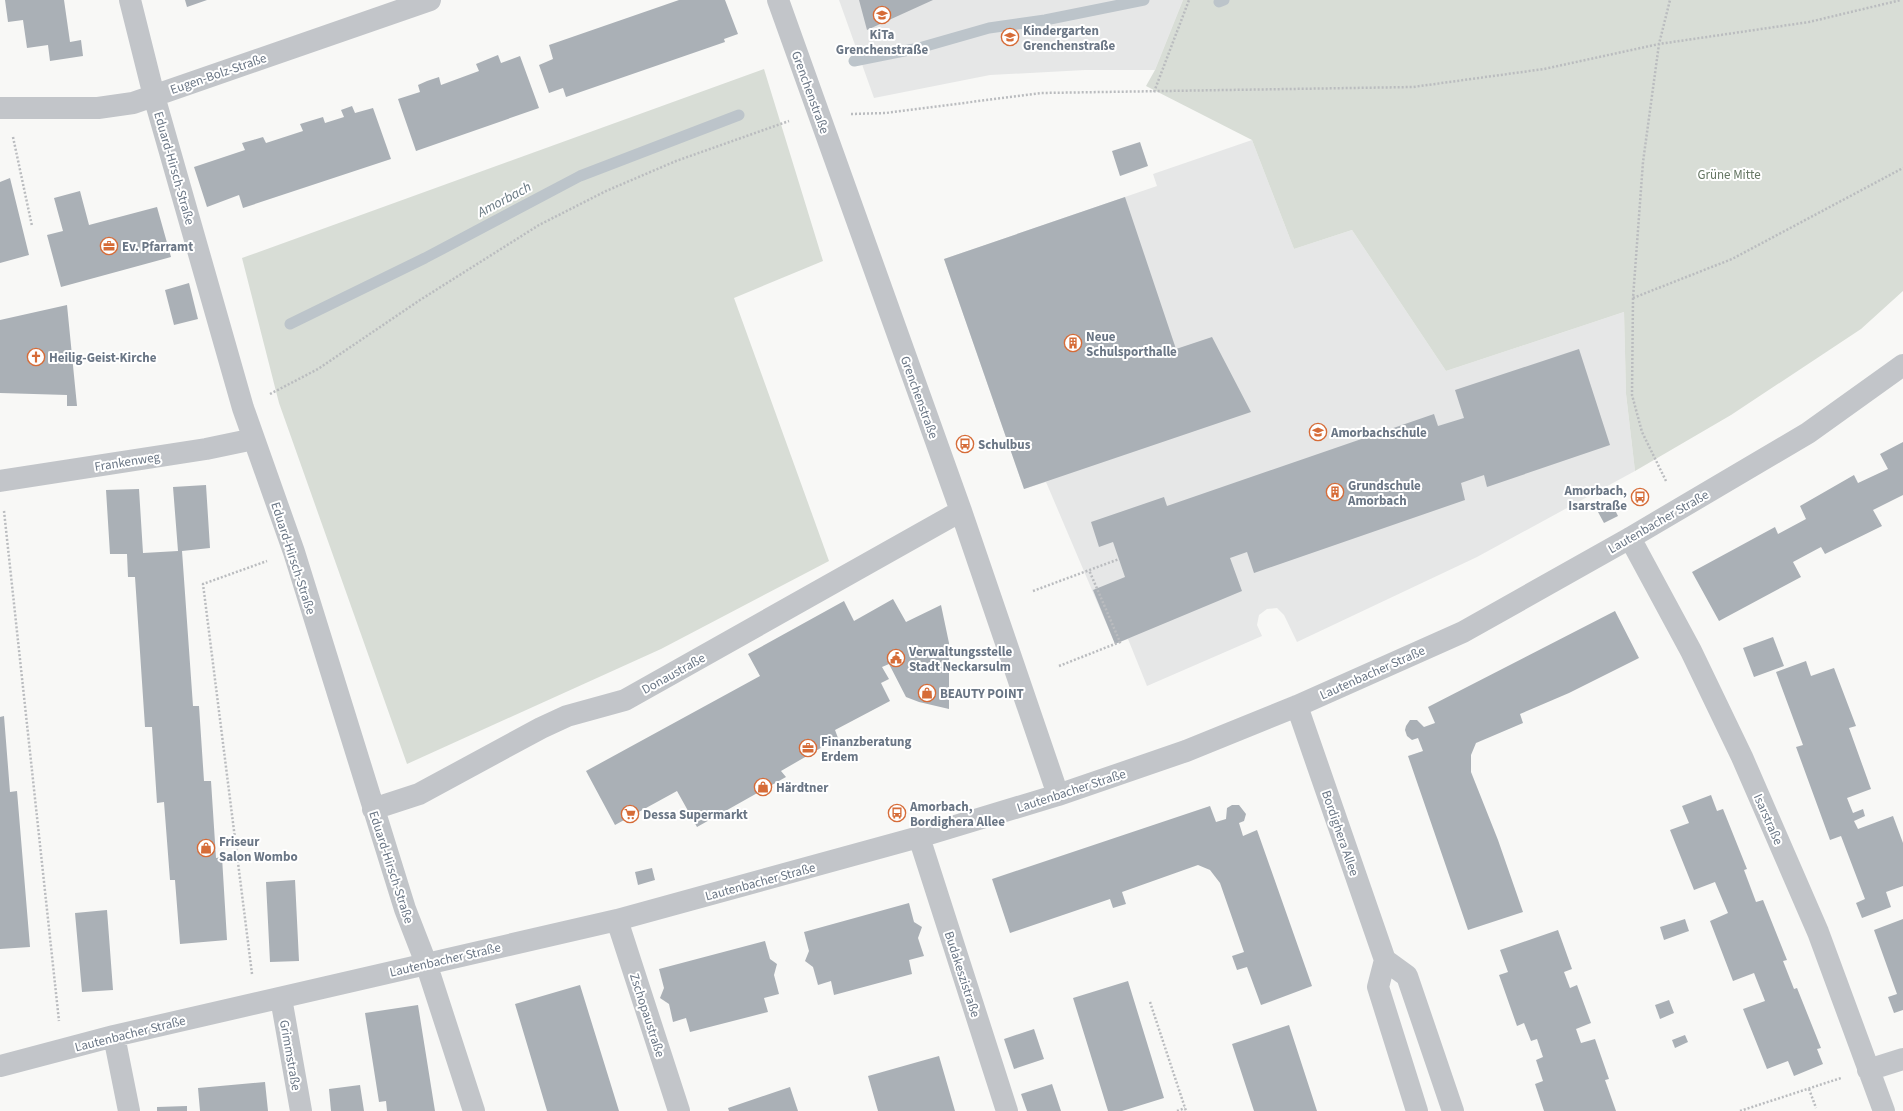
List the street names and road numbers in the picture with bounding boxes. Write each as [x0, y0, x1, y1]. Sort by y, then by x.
street label: Grenchenstraße [787, 48, 833, 136]
street label: Eugen-Bolz-Straße [168, 49, 269, 99]
street label: Eduard-Hirsch-Straße [149, 109, 199, 227]
street label: Grenchenstraße [896, 353, 942, 441]
street label: Frankenweg [93, 448, 162, 476]
street label: Lautenbacher Straße [1605, 486, 1712, 558]
street label: Eduard-Hirsch-Straße [266, 500, 320, 617]
street label: Lautenbacher Straße [1317, 642, 1428, 704]
street label: Donaustraße [638, 649, 708, 699]
street label: Lautenbacher Straße [1015, 765, 1128, 817]
street label: Bordighera Allee [1317, 788, 1363, 879]
street label: Isarstraße [1749, 791, 1787, 848]
street label: Eduard-Hirsch-Straße [364, 809, 418, 926]
street label: Lautenbacher Straße [703, 859, 817, 905]
street label: Budakeszistraße [940, 929, 984, 1020]
street label: Lautenbacher Straße [388, 938, 503, 982]
street label: Zschopaustraße [625, 971, 669, 1060]
street label: Lautenbacher Straße [73, 1012, 188, 1056]
street label: Grimmstraße [275, 1018, 305, 1092]

